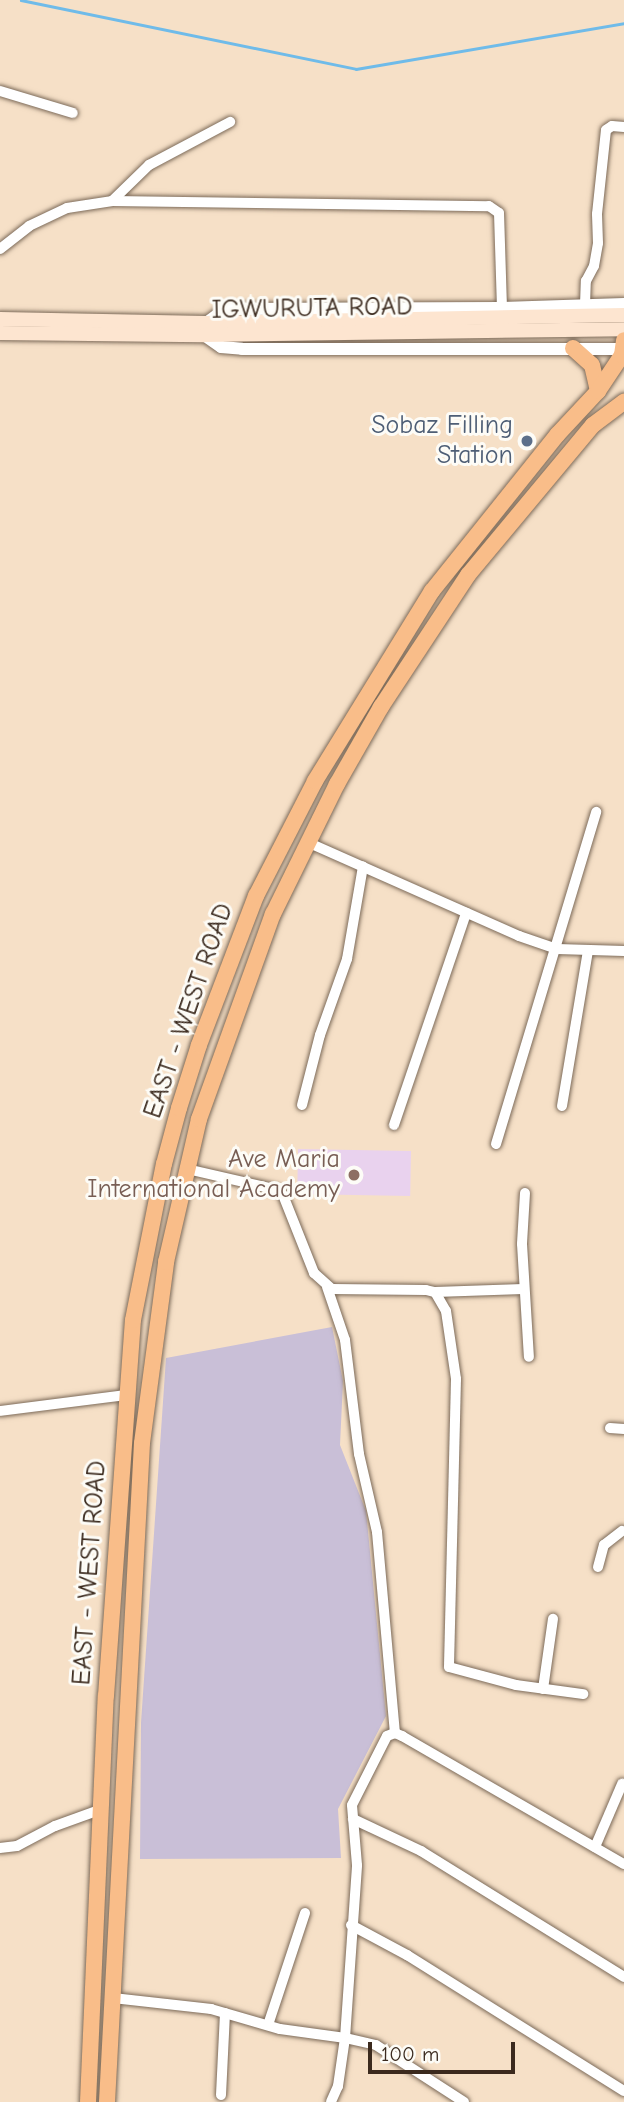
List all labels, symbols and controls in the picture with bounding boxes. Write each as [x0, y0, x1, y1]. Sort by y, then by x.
street label: IGWURUTA ROAD [211, 292, 413, 326]
place label: Sobaz Filling Station [371, 410, 513, 472]
marker: Sobaz Filling Station [519, 433, 535, 449]
street label: EAST - WEST ROAD [138, 900, 240, 1122]
place label: Ave Maria International Academy [87, 1144, 340, 1206]
marker: Ave Maria International Academy [346, 1167, 362, 1183]
street label: EAST - WEST ROAD [67, 1460, 113, 1686]
scale bar [372, 2028, 519, 2072]
text: 100 m [381, 2042, 439, 2066]

